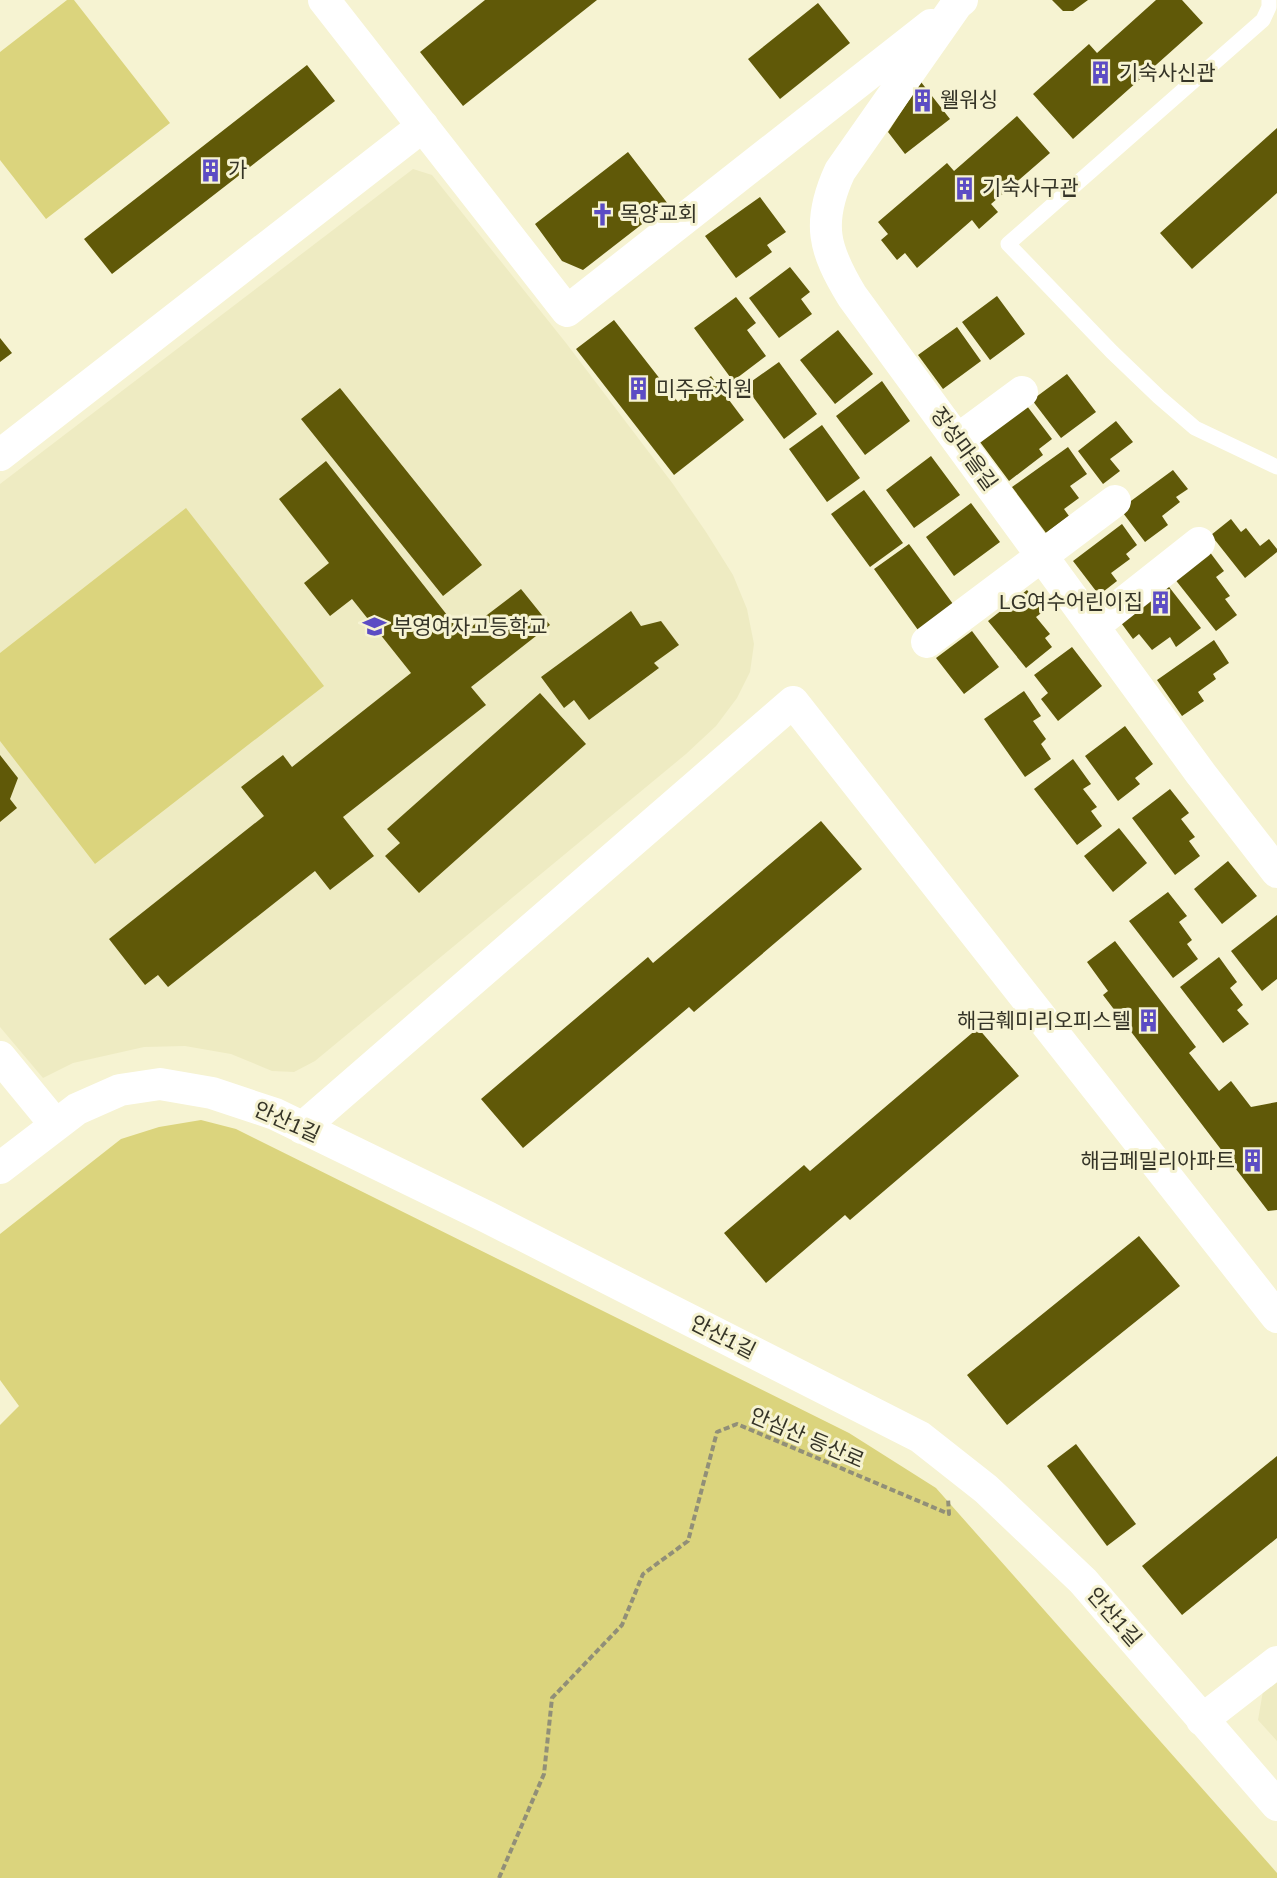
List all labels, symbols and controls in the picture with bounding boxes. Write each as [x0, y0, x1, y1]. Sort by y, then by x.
building icon: 기숙사신관 [1088, 60, 1114, 86]
place label: 기숙사신관 [1119, 61, 1216, 84]
building icon: 웰워싱 [909, 87, 935, 113]
place label: 웰워싱 [940, 88, 998, 111]
building icon: 가 [197, 157, 223, 183]
place label: 가 [228, 158, 247, 181]
building icon: 기숙사구관 [951, 175, 977, 201]
place label: 기숙사구관 [982, 176, 1079, 199]
church icon: 목양교회 [589, 201, 615, 227]
place label: 목양교회 [620, 202, 697, 225]
building icon: 미주유치원 [625, 376, 651, 402]
place label: 미주유치원 [656, 377, 753, 400]
street label: 장성마을길 [927, 403, 1002, 495]
building icon: LG여수어린이집 [1148, 589, 1174, 615]
place label: LG여수어린이집 [999, 590, 1143, 613]
school or university icon: 부영여자고등학교 [362, 614, 388, 640]
place label: 부영여자고등학교 [393, 615, 548, 638]
building icon: 해금훼미리오피스텔 [1136, 1008, 1162, 1034]
place label: 해금훼미리오피스텔 [957, 1009, 1131, 1032]
street label: 안산1길 [251, 1097, 324, 1146]
building icon: 해금페밀리아파트 [1240, 1148, 1266, 1174]
place label: 해금페밀리아파트 [1080, 1149, 1235, 1172]
street label: 안산1길 [687, 1310, 759, 1363]
street label: 안심산 등산로 [747, 1403, 868, 1472]
street label: 안산1길 [1083, 1583, 1146, 1650]

